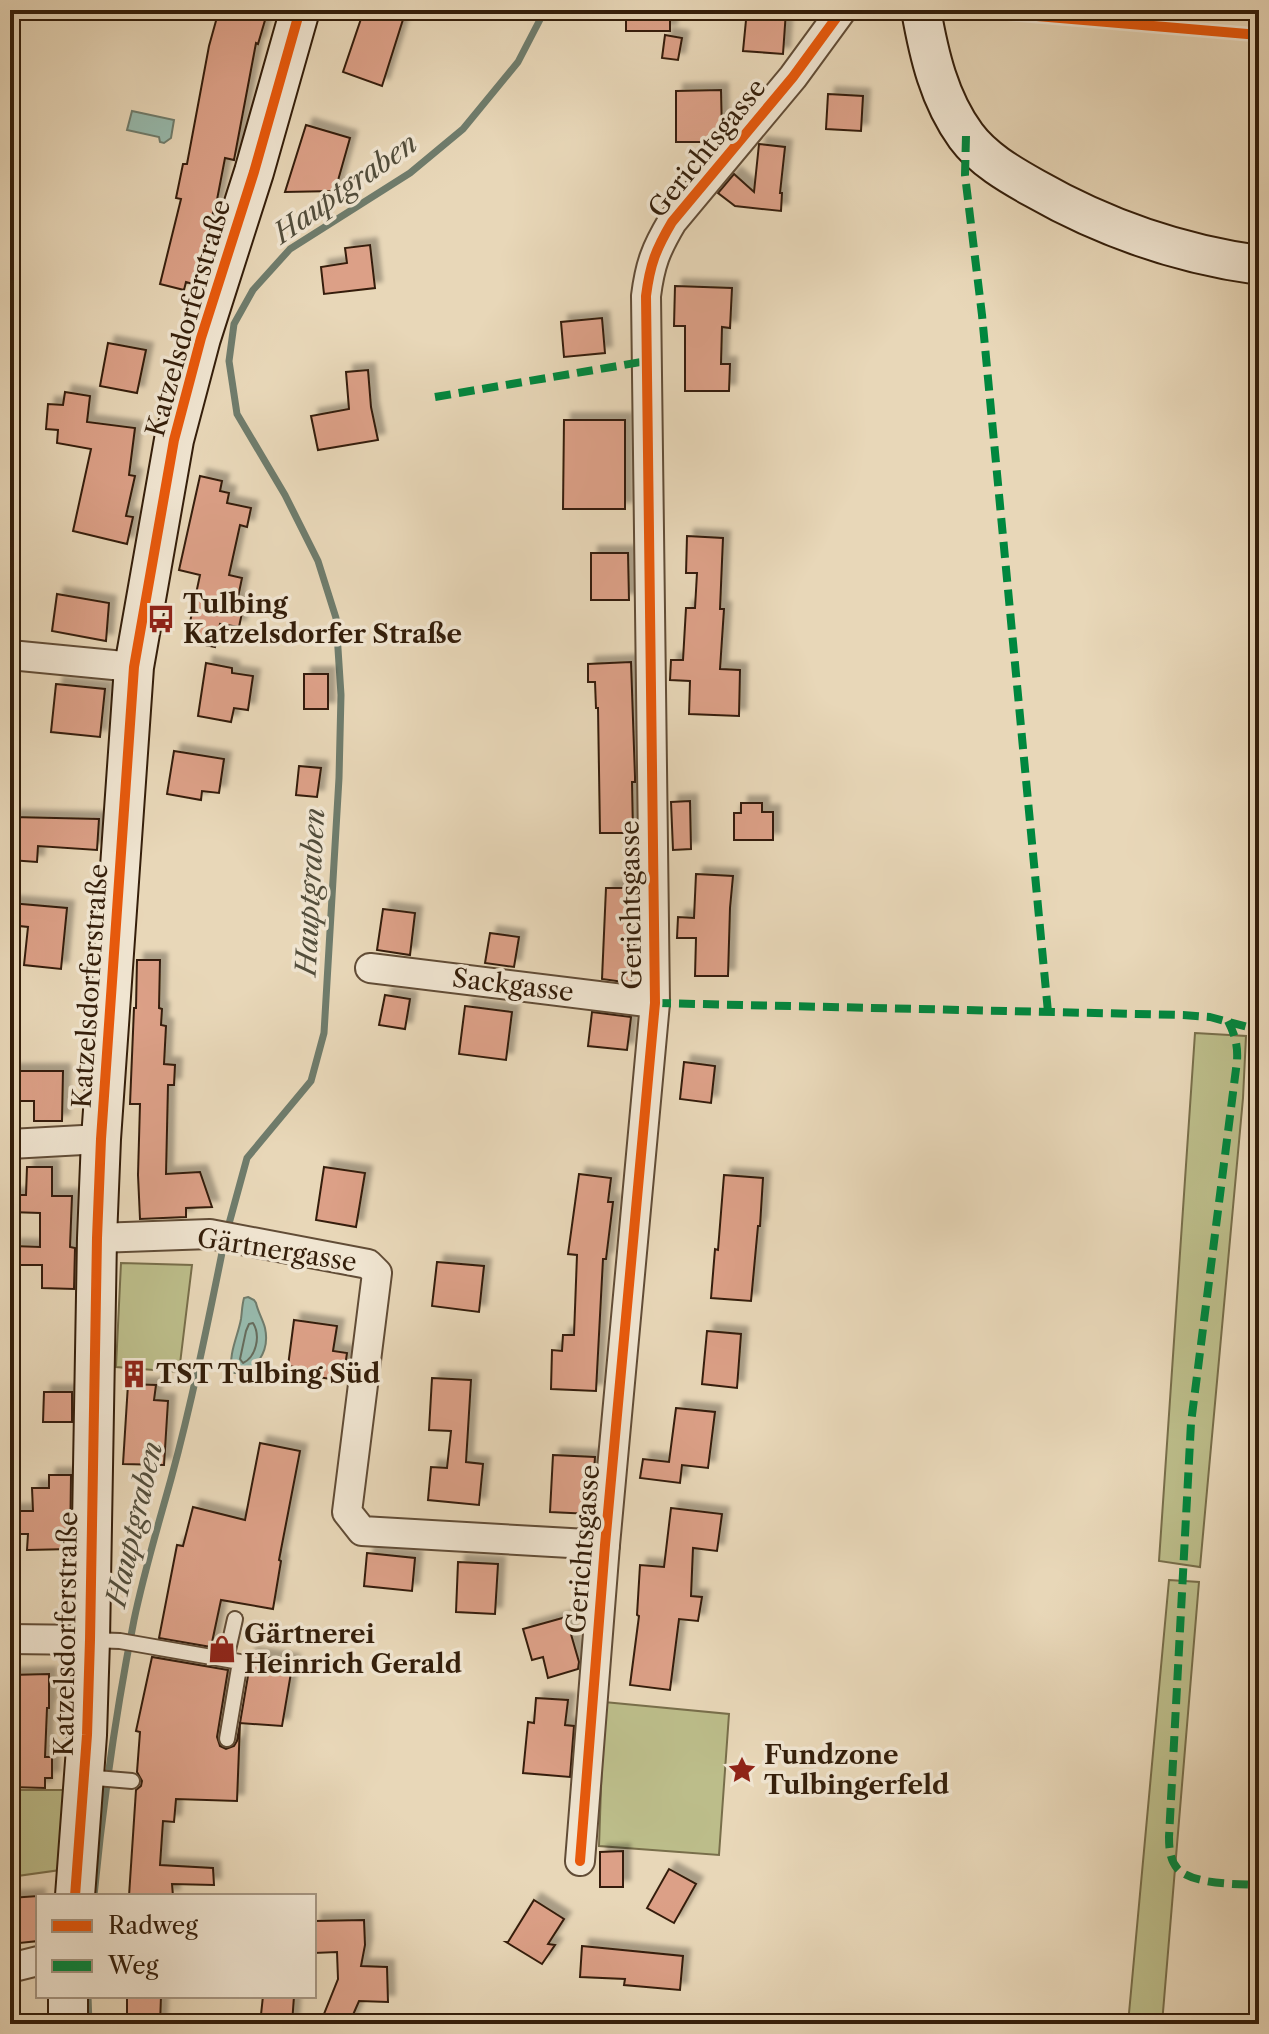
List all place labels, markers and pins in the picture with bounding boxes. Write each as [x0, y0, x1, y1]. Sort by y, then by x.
place label: Tulbing Katzelsdorfer Straße [183, 588, 462, 650]
bus stop icon: Tulbing Katzelsdorfer Straße [146, 604, 176, 634]
place label: TST Tulbing Süd [156, 1358, 380, 1390]
building icon: TST Tulbing Süd [119, 1359, 149, 1389]
place label: Gärtnerei Heinrich Gerald [244, 1618, 462, 1680]
shop icon: Gärtnerei Heinrich Gerald [207, 1634, 237, 1664]
place label: Fundzone Tulbingerfeld [764, 1739, 949, 1801]
place icon: Fundzone Tulbingerfeld [727, 1755, 757, 1785]

